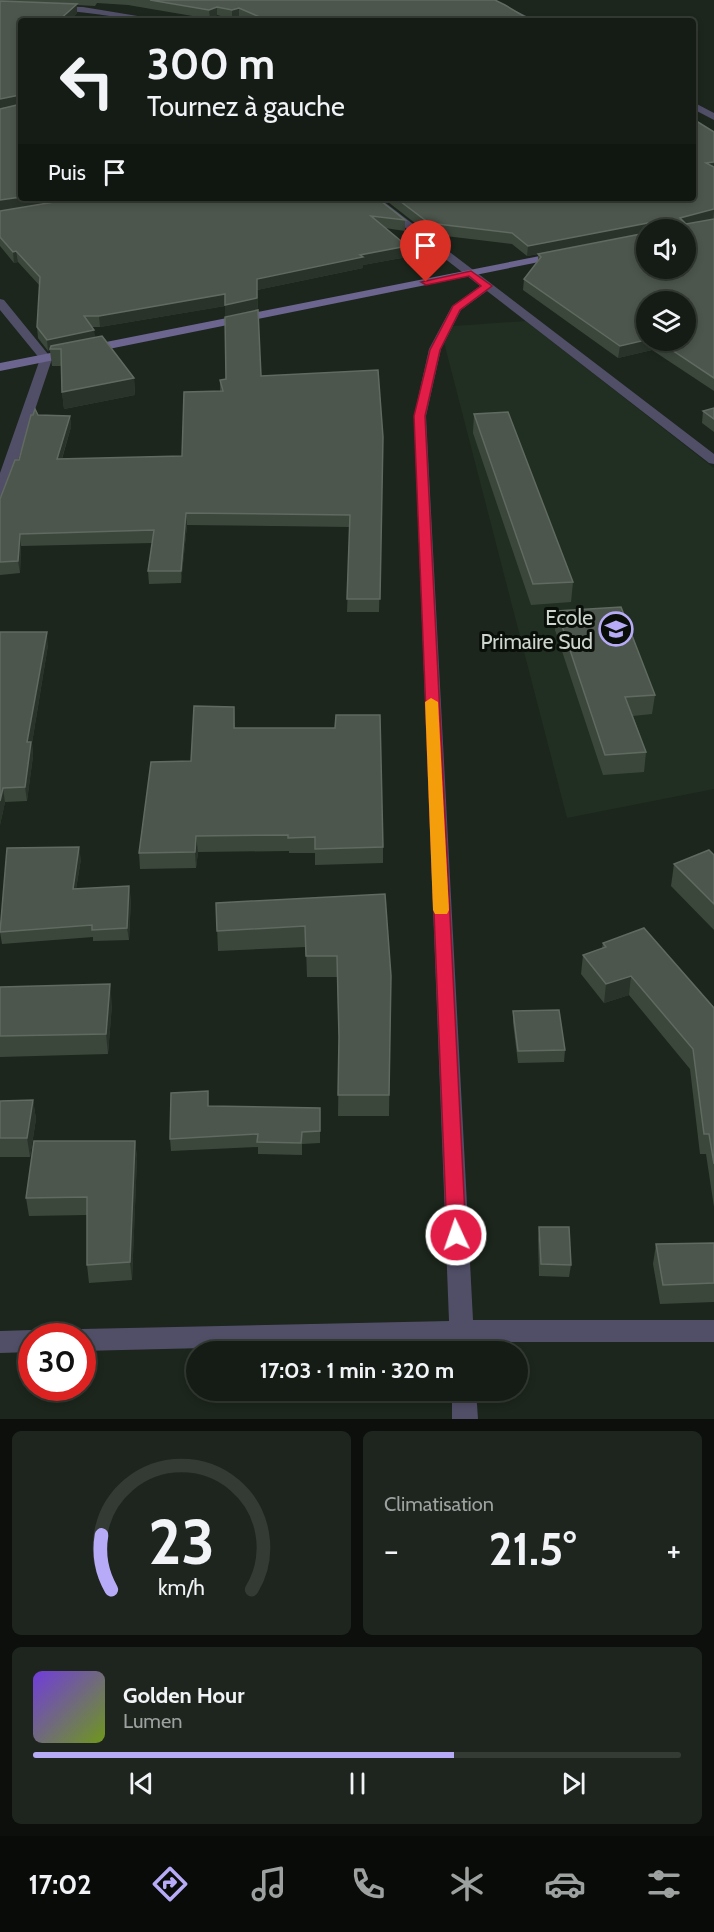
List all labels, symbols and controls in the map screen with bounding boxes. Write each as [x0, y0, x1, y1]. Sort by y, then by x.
text: 300 m [147, 38, 275, 90]
icon: left [48, 42, 126, 120]
text: Tournez à gauche [147, 90, 345, 123]
icon: arrive [98, 156, 131, 189]
text: Puis [48, 159, 86, 186]
map controls [636, 219, 696, 351]
button: sound [636, 219, 696, 279]
pin [400, 220, 451, 282]
icon: arrive [409, 229, 442, 262]
button: layers [636, 291, 696, 351]
place label: Ecole Primaire Sud [480, 605, 593, 654]
school or university icon: Ecole Primaire Sud [598, 611, 634, 647]
position arrow [424, 1203, 488, 1267]
speed limit sign: 30 [18, 1323, 96, 1401]
text: 17:03 · 1 min · 320 m [260, 1357, 454, 1384]
text: Climatisation [384, 1492, 494, 1516]
text: 23 [148, 1504, 215, 1580]
text: 21.5° [489, 1522, 576, 1576]
text: − [384, 1530, 399, 1570]
text: + [666, 1530, 681, 1570]
text: km/h [158, 1574, 205, 1600]
text: Golden Hour [123, 1682, 244, 1709]
text: Lumen [123, 1709, 182, 1733]
icon: previous [125, 1767, 158, 1800]
icon: pause [341, 1767, 374, 1800]
icon: next [557, 1767, 590, 1800]
icon: directions [149, 1863, 191, 1905]
icon: music [248, 1863, 290, 1905]
icon: phone [347, 1863, 389, 1905]
icon: climate [446, 1863, 488, 1905]
icon: car [544, 1863, 586, 1905]
icon: filters [643, 1863, 685, 1905]
text: 17:02 [28, 1868, 92, 1901]

